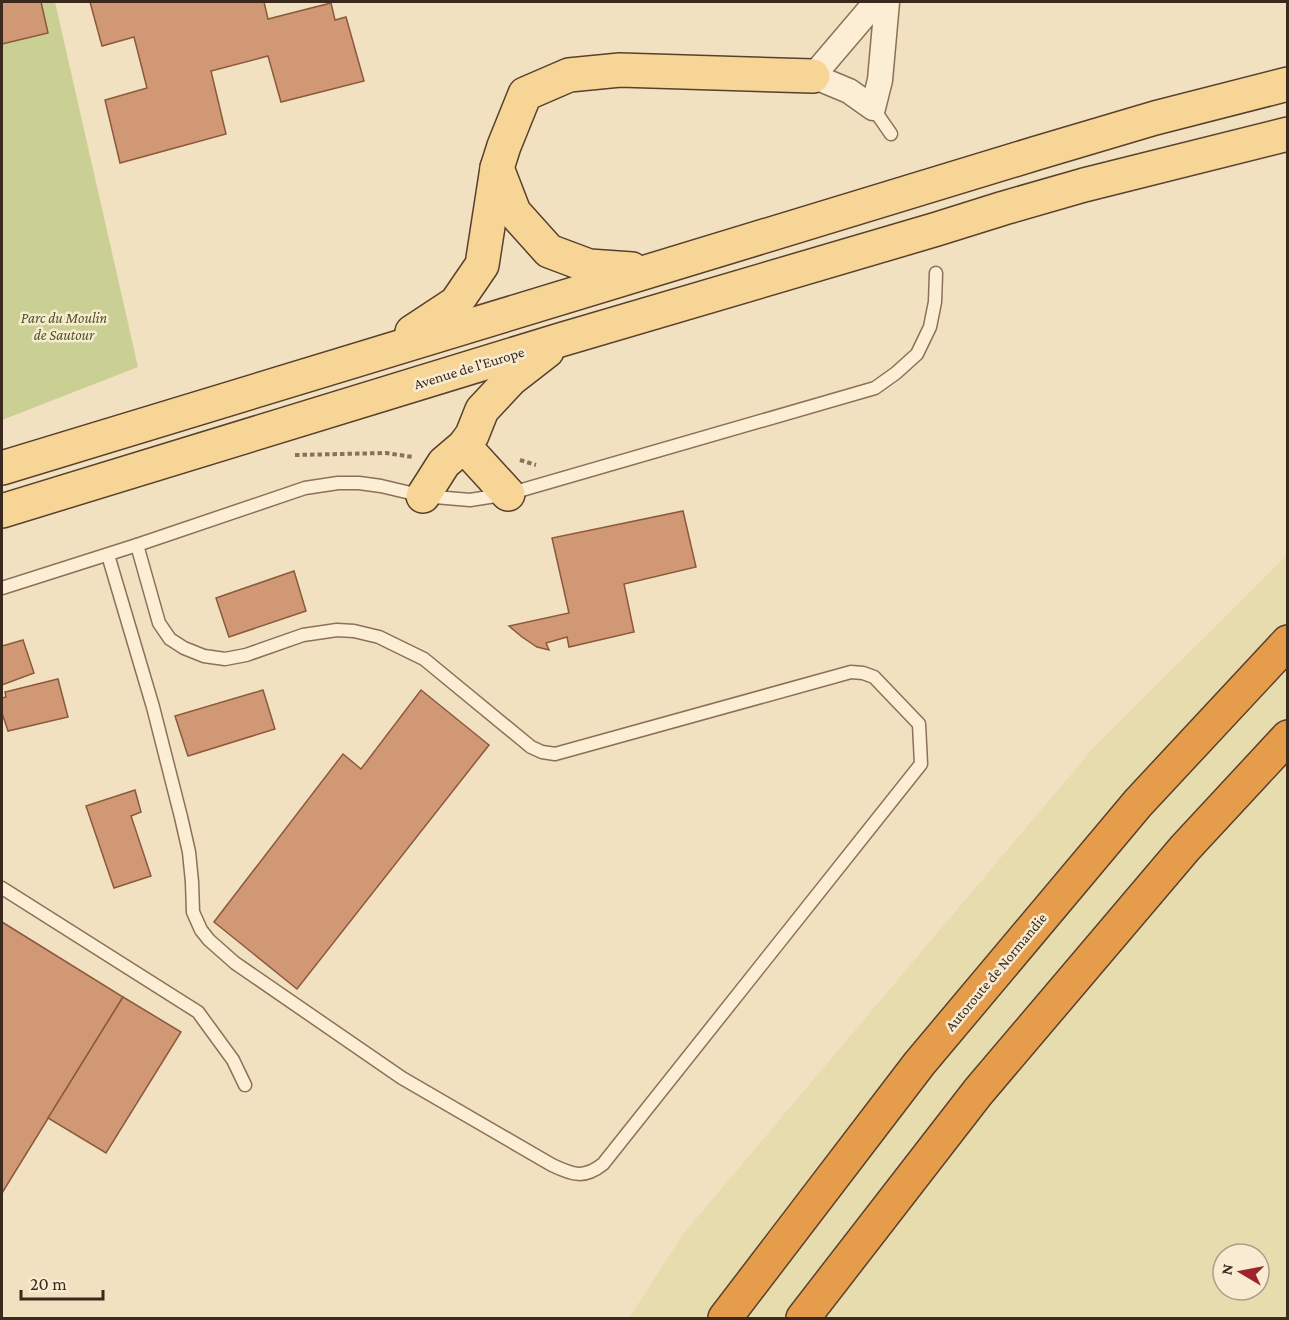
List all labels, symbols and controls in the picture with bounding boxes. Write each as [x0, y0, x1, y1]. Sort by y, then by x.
park label: Parc du Moulin de Sautour [21, 310, 108, 343]
street label: Avenue de l'Europe [412, 343, 527, 393]
street label: Autoroute de Normandie [942, 910, 1050, 1034]
north arrow [1211, 1242, 1271, 1302]
scale bar [21, 1263, 104, 1301]
text: N [1217, 1263, 1236, 1276]
text: 20 m [30, 1274, 67, 1294]

